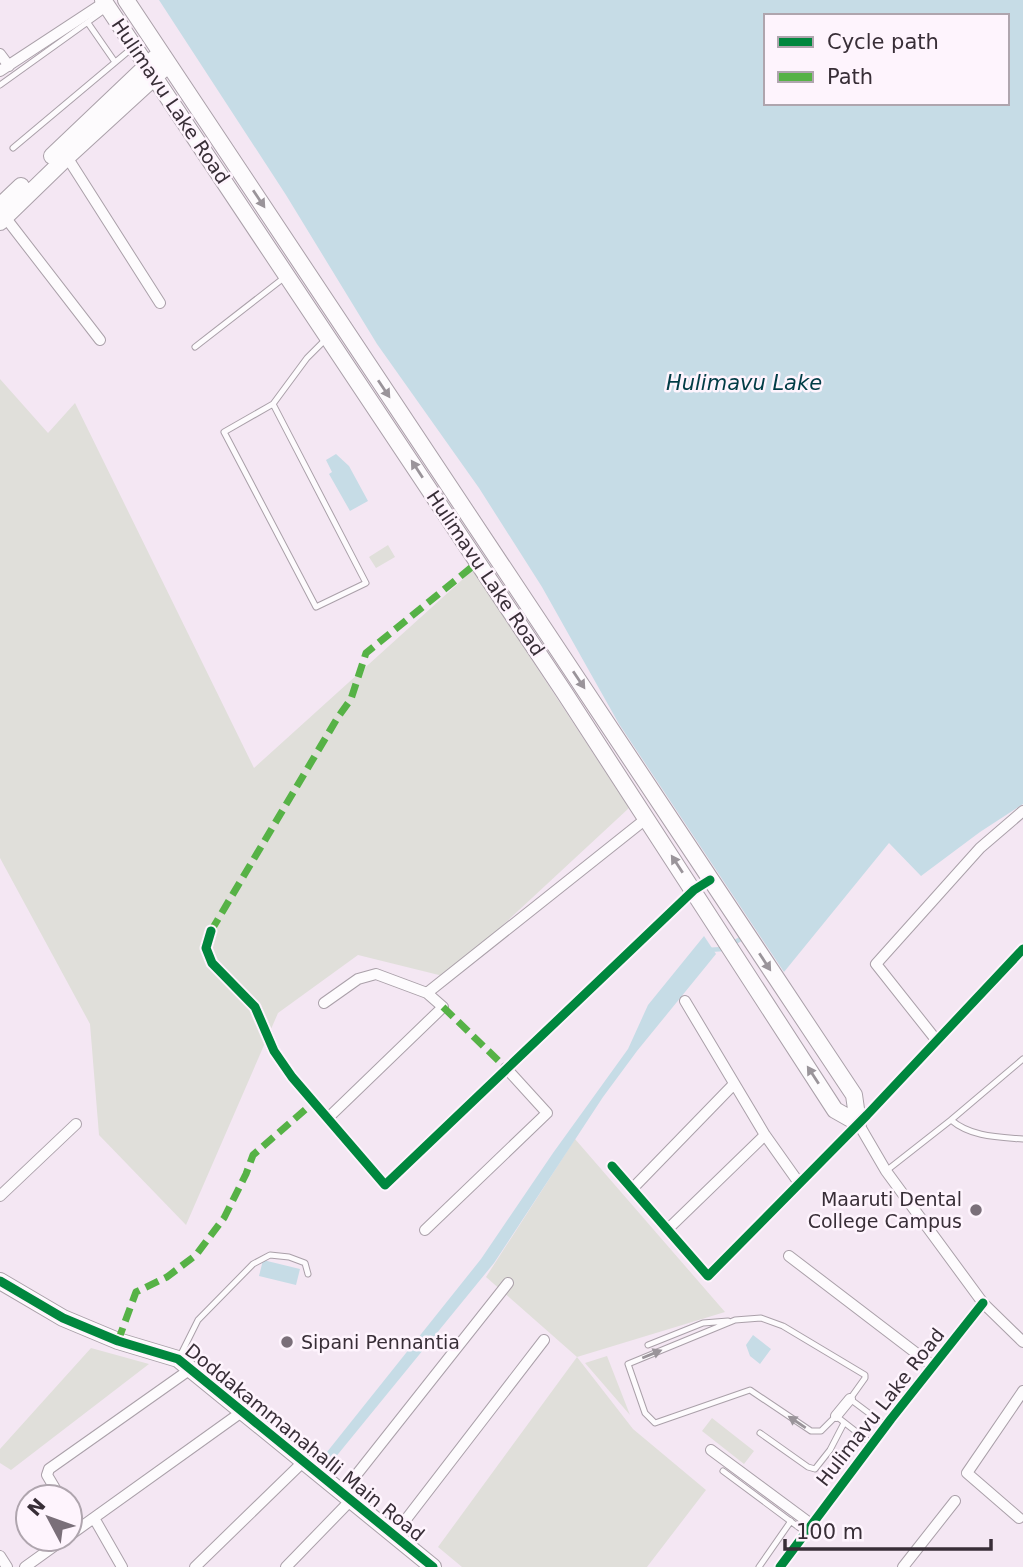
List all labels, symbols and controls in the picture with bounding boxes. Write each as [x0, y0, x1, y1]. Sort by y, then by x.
street label: Hulimavu Lake Road [108, 14, 234, 188]
legend [764, 14, 1009, 105]
text: Cycle path [827, 30, 939, 54]
text: Path [827, 65, 873, 89]
one-way arrow [252, 190, 265, 209]
water label: Hulimavu Lake [666, 371, 822, 395]
one-way arrow [378, 379, 391, 399]
one-way arrow [411, 460, 424, 479]
street label: Hulimavu Lake Road [423, 486, 549, 660]
one-way arrow [572, 670, 585, 690]
one-way arrow [670, 854, 683, 874]
one-way arrow [758, 953, 772, 971]
one-way arrow [806, 1065, 819, 1085]
place label: Maaruti Dental College Campus [808, 1188, 962, 1232]
marker: Maaruti Dental College Campus [968, 1202, 984, 1218]
street label: Hulimavu Lake Road [812, 1324, 948, 1490]
place label: Sipani Pennantia [301, 1331, 460, 1353]
marker: Sipani Pennantia [279, 1334, 295, 1350]
street label: Doddakammanahalli Main Road [181, 1339, 429, 1545]
one-way arrow [641, 1348, 662, 1359]
one-way arrow [788, 1415, 806, 1429]
north arrow [14, 1483, 84, 1553]
text: N [23, 1494, 50, 1520]
scale bar [785, 1508, 992, 1552]
text: 100 m [796, 1520, 863, 1544]

